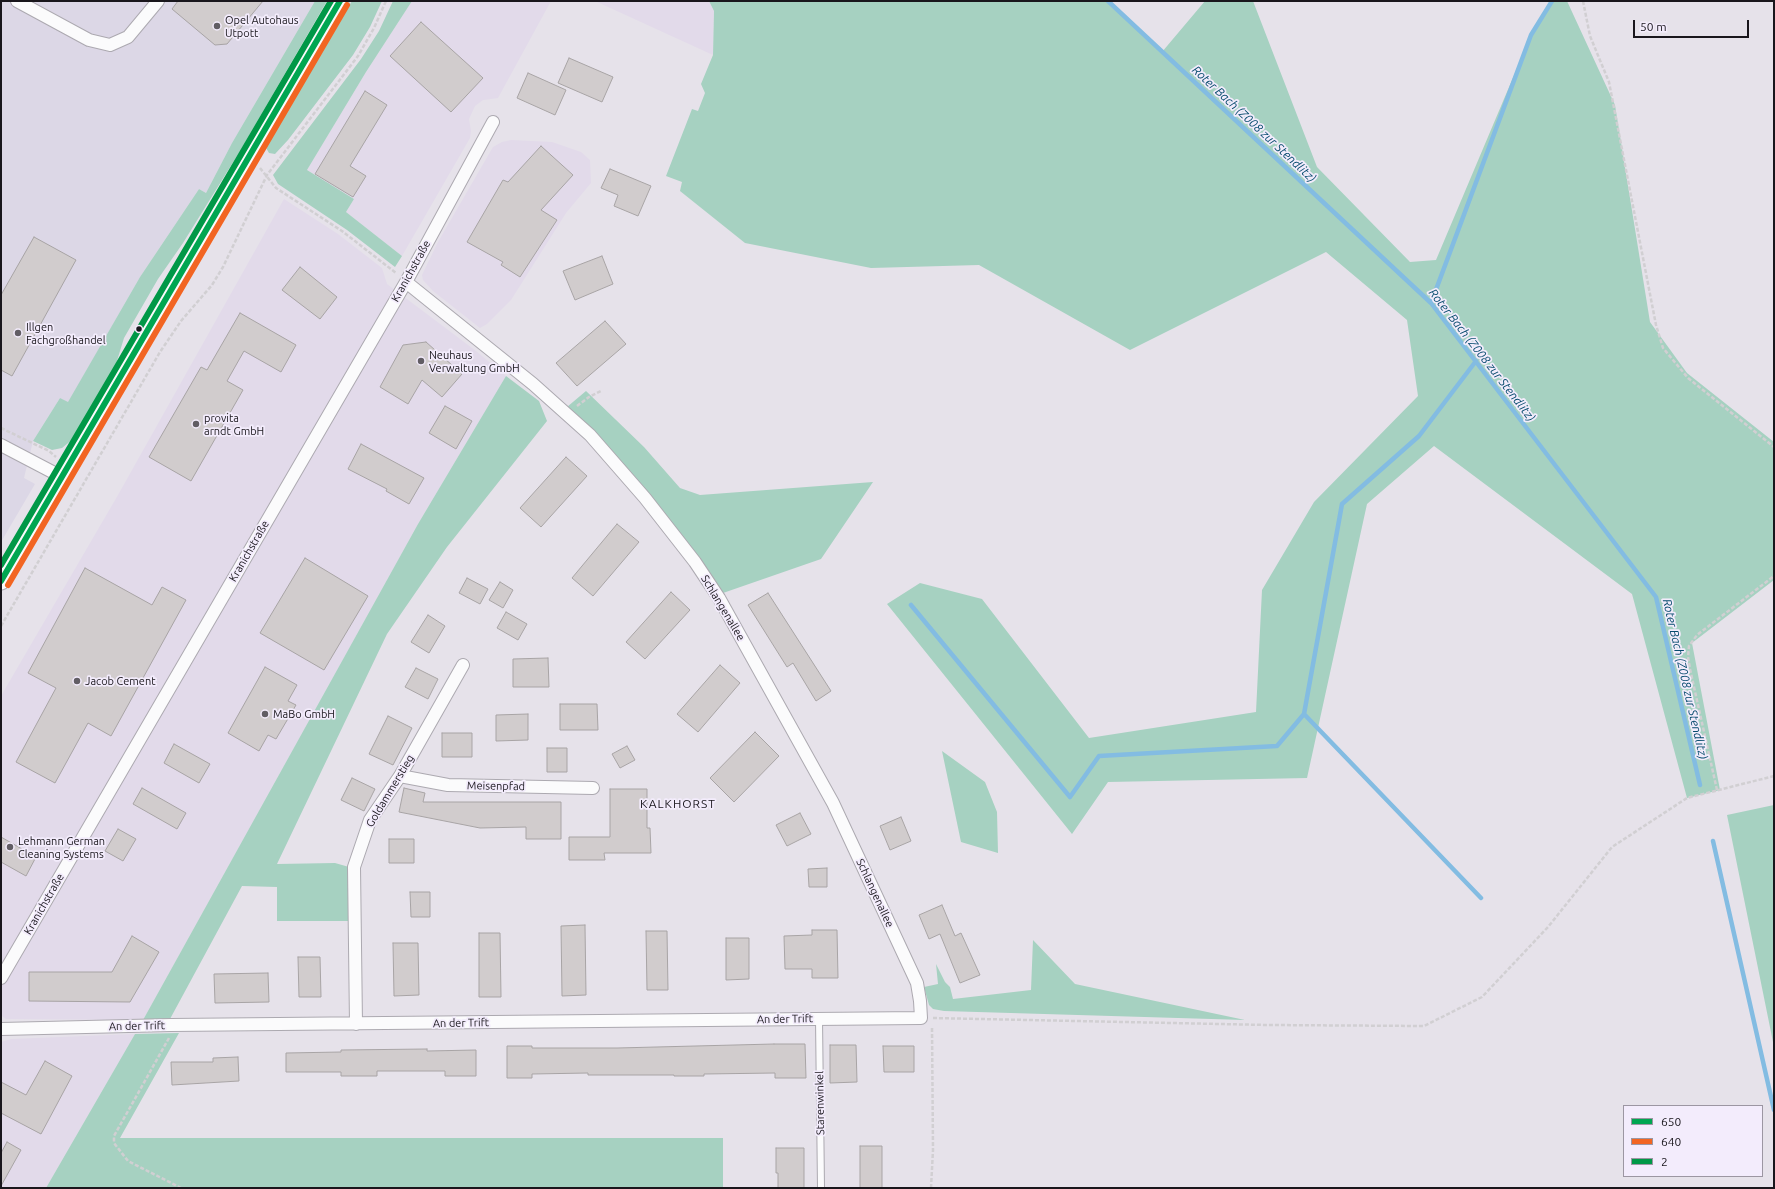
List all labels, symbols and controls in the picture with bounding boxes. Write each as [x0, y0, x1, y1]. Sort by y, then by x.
scale bar [1635, 12, 1751, 38]
place label: Opel Autohaus Utpott [225, 13, 299, 39]
text: 50 m [1640, 20, 1667, 33]
marker: Opel Autohaus Utpott [212, 21, 222, 31]
water label: Roter Bach (Z008 zur Stendlitz) [1189, 63, 1319, 185]
street label: Kranichstraße [389, 238, 433, 304]
water label: Roter Bach (Z008 zur Stendlitz) [1426, 286, 1538, 424]
place label: Illgen Fachgroßhandel [26, 320, 106, 346]
unlabelled marker [134, 324, 144, 334]
marker: Illgen Fachgroßhandel [13, 328, 23, 338]
place label: Neuhaus Verwaltung GmbH [429, 348, 520, 374]
marker: Neuhaus Verwaltung GmbH [416, 356, 426, 366]
place label: provita arndt GmbH [204, 411, 264, 437]
marker: provita arndt GmbH [191, 419, 201, 429]
street label: Kranichstraße [226, 518, 272, 584]
street label: Schlangenallee [698, 573, 748, 643]
water label: Roter Bach (Z008 zur Stendlitz) [1660, 597, 1710, 761]
place label: Jacob Cement [85, 674, 156, 688]
marker: Jacob Cement [72, 676, 82, 686]
place label: MaBo GmbH [273, 707, 335, 721]
marker: MaBo GmbH [260, 709, 270, 719]
street label: Goldammerstieg [363, 752, 417, 830]
street label: Meisenpfad [467, 779, 525, 793]
district label: KALKHORST [640, 797, 716, 811]
place label: Lehmann German Cleaning Systems [18, 834, 105, 860]
marker: Lehmann German Cleaning Systems [5, 842, 15, 852]
street label: Schlangenallee [853, 857, 897, 929]
street label: Kranichstraße [21, 871, 67, 937]
street label: An der Trift [757, 1012, 813, 1026]
street label: An der Trift [433, 1016, 489, 1030]
street label: An der Trift [109, 1019, 165, 1033]
street label: Starenwinkel [813, 1071, 827, 1135]
legend [1623, 1105, 1763, 1177]
text: 650 [1661, 1115, 1681, 1128]
text: 640 [1661, 1135, 1681, 1148]
text: 2 [1661, 1155, 1668, 1168]

